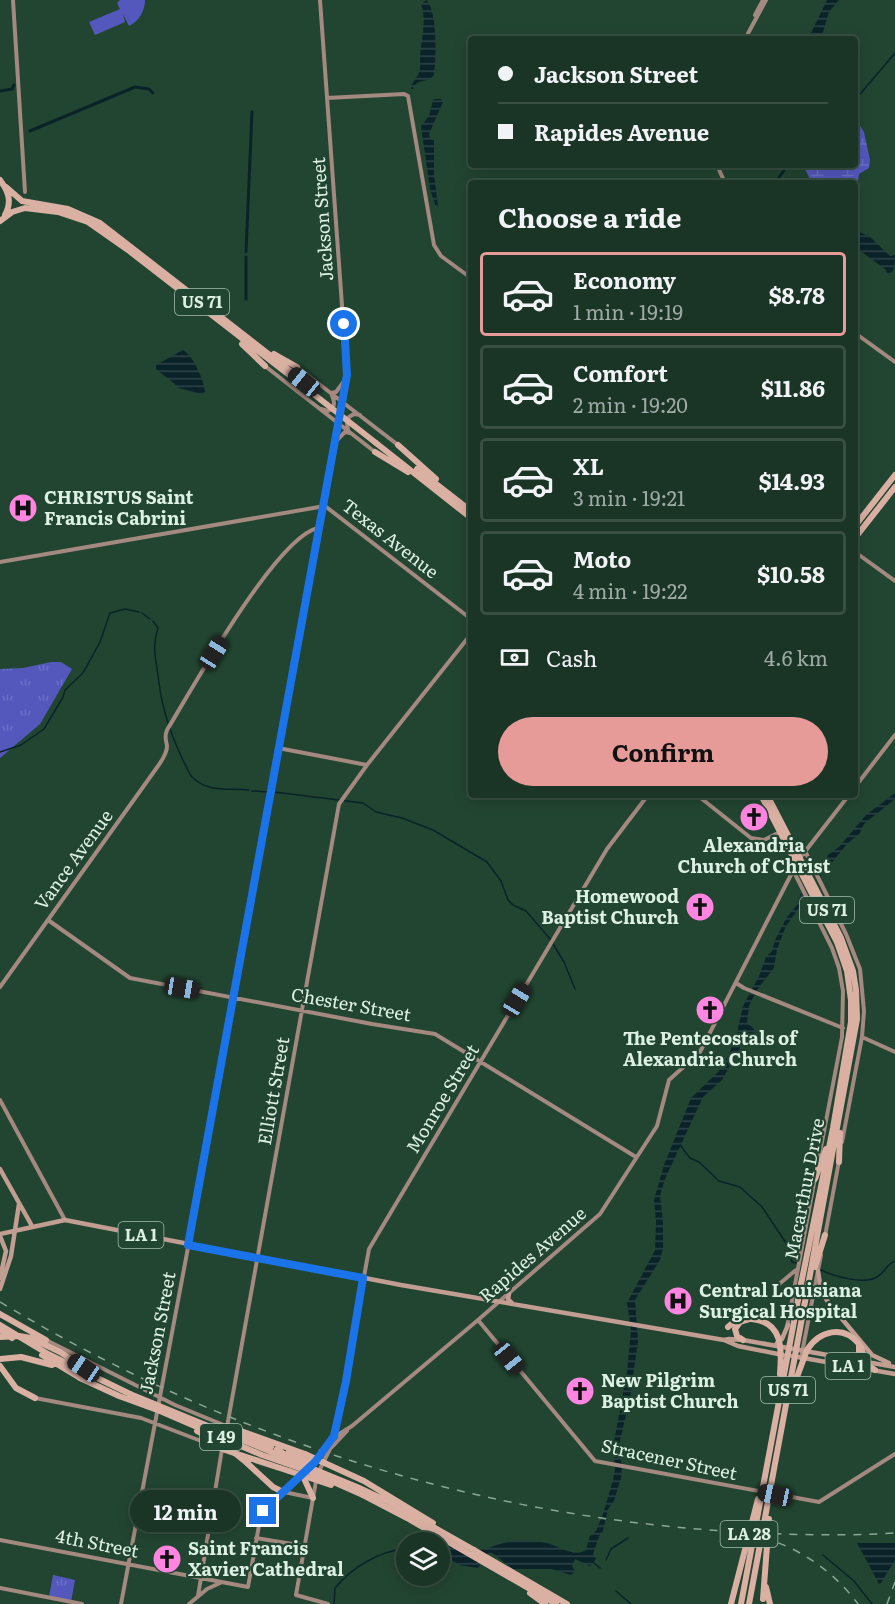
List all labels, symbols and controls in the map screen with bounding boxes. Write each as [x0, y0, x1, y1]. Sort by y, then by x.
text: Jackson Street [534, 57, 698, 90]
text: Rapides Avenue [534, 115, 709, 148]
street label: Jackson Street [304, 155, 339, 282]
text: Choose a ride [498, 196, 681, 236]
text: Economy [573, 263, 676, 296]
icon: car [501, 267, 555, 321]
text: $8.78 [769, 278, 825, 311]
road number: US 71 [175, 289, 229, 315]
text: 1 min · 19:19 [573, 296, 683, 326]
route start [330, 310, 357, 337]
text: Comfort [573, 356, 668, 389]
icon: car [501, 360, 555, 414]
car [284, 364, 324, 400]
text: $11.86 [761, 371, 825, 404]
text: 2 min · 19:20 [573, 389, 688, 419]
text: XL [573, 449, 604, 482]
icon: car [501, 453, 555, 507]
text: $14.93 [758, 464, 825, 497]
text: 3 min · 19:21 [573, 482, 685, 512]
place label: CHRISTUS Saint Francis Cabrini [44, 483, 194, 531]
street label: Texas Avenue [337, 491, 445, 584]
hospital icon: CHRISTUS Saint Francis Cabrini [7, 492, 39, 524]
text: Moto [573, 542, 631, 575]
icon: car [501, 546, 555, 600]
text: $10.58 [757, 557, 825, 590]
text: 4 min · 19:22 [573, 575, 687, 605]
car [197, 633, 231, 673]
icon: cash [498, 641, 531, 674]
text: Cash [546, 641, 597, 674]
text: 4.6 km [764, 642, 828, 672]
button: Confirm [498, 717, 828, 786]
church icon: Alexandria Church of Christ [738, 801, 770, 833]
street label: Vance Avenue [27, 803, 119, 915]
place label: Alexandria Church of Christ [678, 831, 830, 879]
place label: Homewood Baptist Church [541, 882, 679, 930]
church icon: Homewood Baptist Church [684, 891, 716, 923]
road number: US 71 [800, 897, 854, 923]
car [163, 976, 201, 1000]
street label: Chester Street [289, 980, 414, 1027]
car [500, 980, 534, 1020]
church icon: The Pentecostals of Alexandria Church [694, 994, 726, 1026]
place label: The Pentecostals of Alexandria Church [623, 1024, 799, 1072]
street label: Elliott Street [250, 1034, 295, 1147]
street label: Monroe Street [398, 1038, 485, 1158]
street label: Macarthur Drive [777, 1116, 831, 1262]
street label: Rapides Avenue [472, 1200, 592, 1308]
road number: LA 1 [118, 1222, 164, 1248]
street label: Jackson Street [131, 1268, 182, 1396]
place label: Central Louisiana Surgical Hospital [699, 1276, 862, 1324]
hospital icon: Central Louisiana Surgical Hospital [662, 1285, 694, 1317]
car [491, 1338, 527, 1378]
car [64, 1350, 104, 1386]
road number: LA 1 [826, 1353, 870, 1379]
place label: New Pilgrim Baptist Church [601, 1366, 739, 1414]
church icon: New Pilgrim Baptist Church [564, 1375, 596, 1407]
road number: US 71 [761, 1377, 815, 1403]
road number: I 49 [200, 1424, 242, 1450]
street label: Stracener Street [599, 1431, 740, 1486]
car [756, 1482, 794, 1508]
callout: 12 min [131, 1490, 242, 1532]
text: 12 min [153, 1496, 218, 1526]
route end [249, 1497, 276, 1524]
street label: 4th Street [53, 1521, 142, 1564]
road number: LA 28 [720, 1521, 777, 1547]
map controls [396, 1532, 450, 1586]
button: layers [396, 1532, 450, 1586]
place label: Saint Francis Xavier Cathedral [188, 1534, 344, 1582]
church icon: Saint Francis Xavier Cathedral [151, 1543, 183, 1575]

